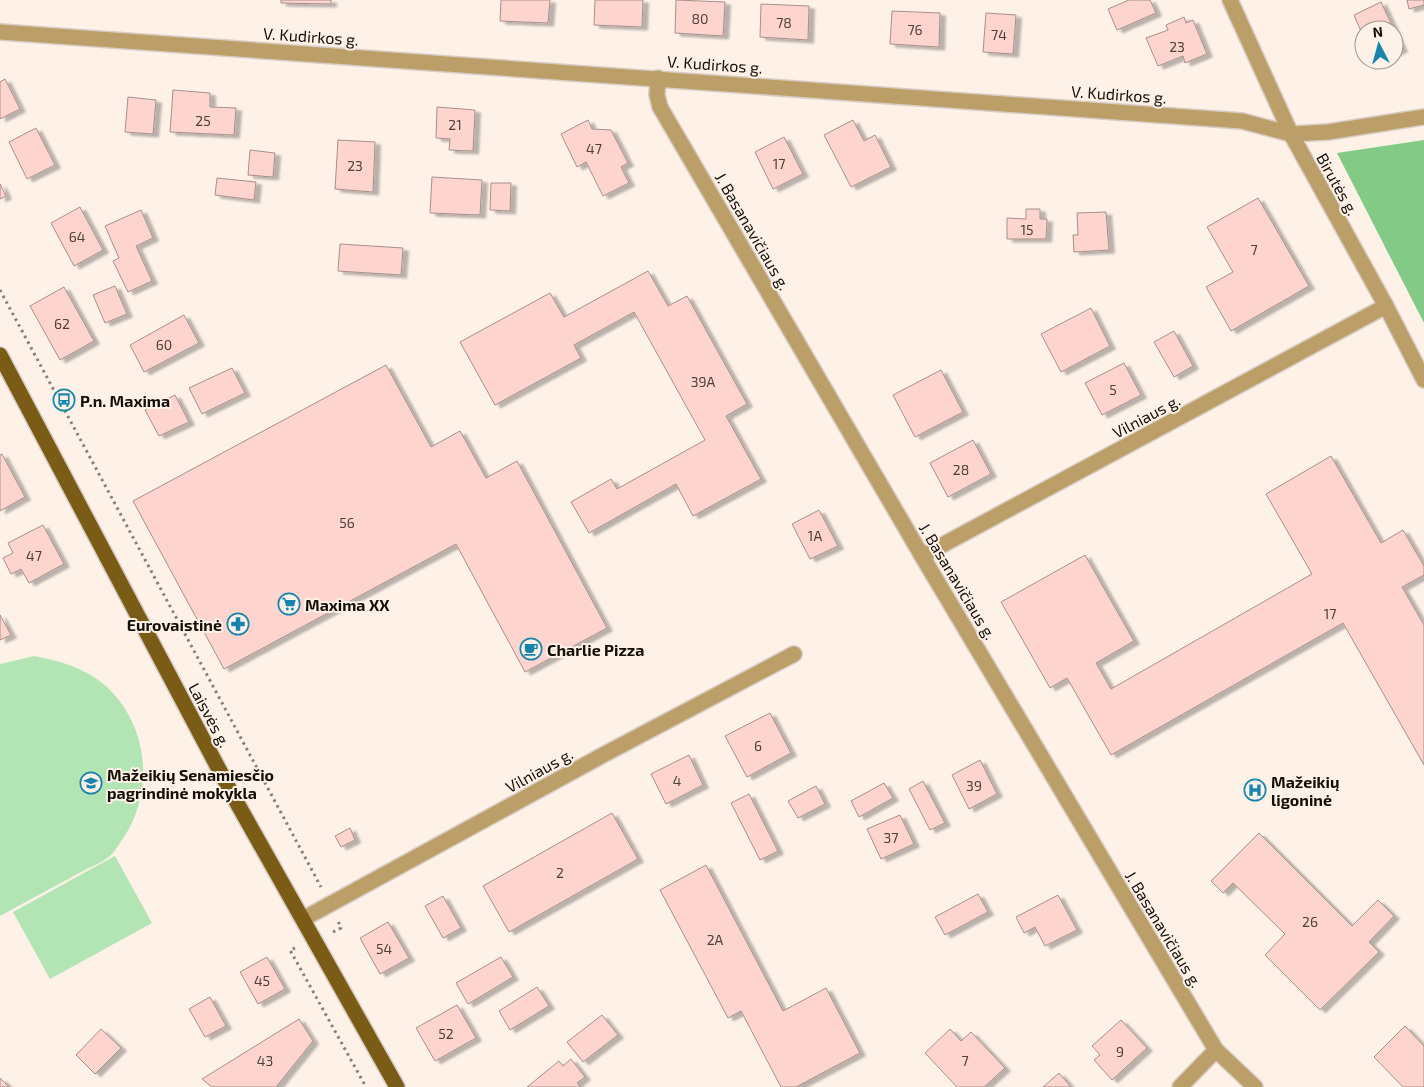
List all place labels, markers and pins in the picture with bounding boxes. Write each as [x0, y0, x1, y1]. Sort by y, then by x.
bus stop icon: P.n. Maxima [52, 388, 76, 412]
place label: P.n. Maxima [80, 391, 170, 410]
supermarket icon: Maxima XX [277, 592, 301, 616]
place label: Maxima XX [305, 595, 390, 614]
pharmacy icon: Eurovaistinė [226, 612, 250, 636]
place label: Eurovaistinė [127, 615, 222, 634]
cafe icon: Charlie Pizza [519, 637, 543, 661]
place label: Charlie Pizza [547, 640, 644, 659]
place label: Mažeikių Senamiesčio pagrindinė mokykla [107, 765, 274, 803]
school or university icon: Mažeikių Senamiesčio pagrindinė mokykla [79, 771, 103, 795]
place label: Mažeikių ligoninė [1271, 772, 1339, 809]
hospital icon: Mažeikių ligoninė [1243, 778, 1267, 802]

